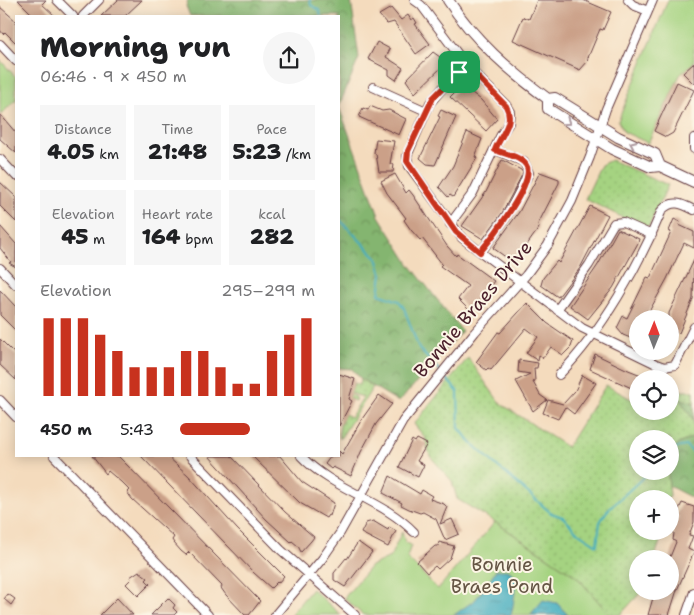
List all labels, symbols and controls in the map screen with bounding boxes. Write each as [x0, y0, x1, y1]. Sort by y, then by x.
text: Morning run [40, 28, 230, 66]
button: share [263, 32, 315, 84]
pin [438, 51, 480, 93]
icon: arrive [445, 58, 473, 86]
text: 06:46 · 9 × 450 m [40, 66, 187, 87]
one-way arrow [562, 116, 571, 125]
text: Distance [54, 120, 112, 138]
text: Time [161, 120, 194, 138]
text: Pace [256, 120, 287, 138]
text: 4.05 [47, 138, 95, 166]
text: 21:48 [148, 138, 207, 166]
text: 5:23 [233, 138, 281, 166]
one-way arrow [629, 140, 638, 150]
text: km [95, 145, 119, 163]
text: /km [281, 145, 311, 163]
text: Elevation [52, 205, 115, 223]
text: Heart rate [142, 205, 213, 223]
text: kcal [258, 205, 285, 223]
text: 45 [61, 223, 88, 251]
text: 164 [142, 223, 180, 251]
text: 282 [250, 223, 294, 251]
text: m [88, 230, 105, 248]
text: bpm [180, 230, 213, 248]
street label: Bonnie Braes Drive [408, 235, 538, 383]
text: Elevation [40, 280, 112, 301]
text: 295–299 m [221, 280, 315, 301]
north arrow [629, 310, 679, 360]
map controls [629, 310, 679, 600]
button: locate [629, 370, 679, 420]
text: 450 m [40, 419, 92, 440]
text: 5:43 [120, 419, 154, 440]
button: layers [629, 430, 679, 480]
button: + [629, 490, 679, 540]
button: − [629, 550, 679, 600]
park label: Bonnie Braes Pond [451, 552, 553, 599]

